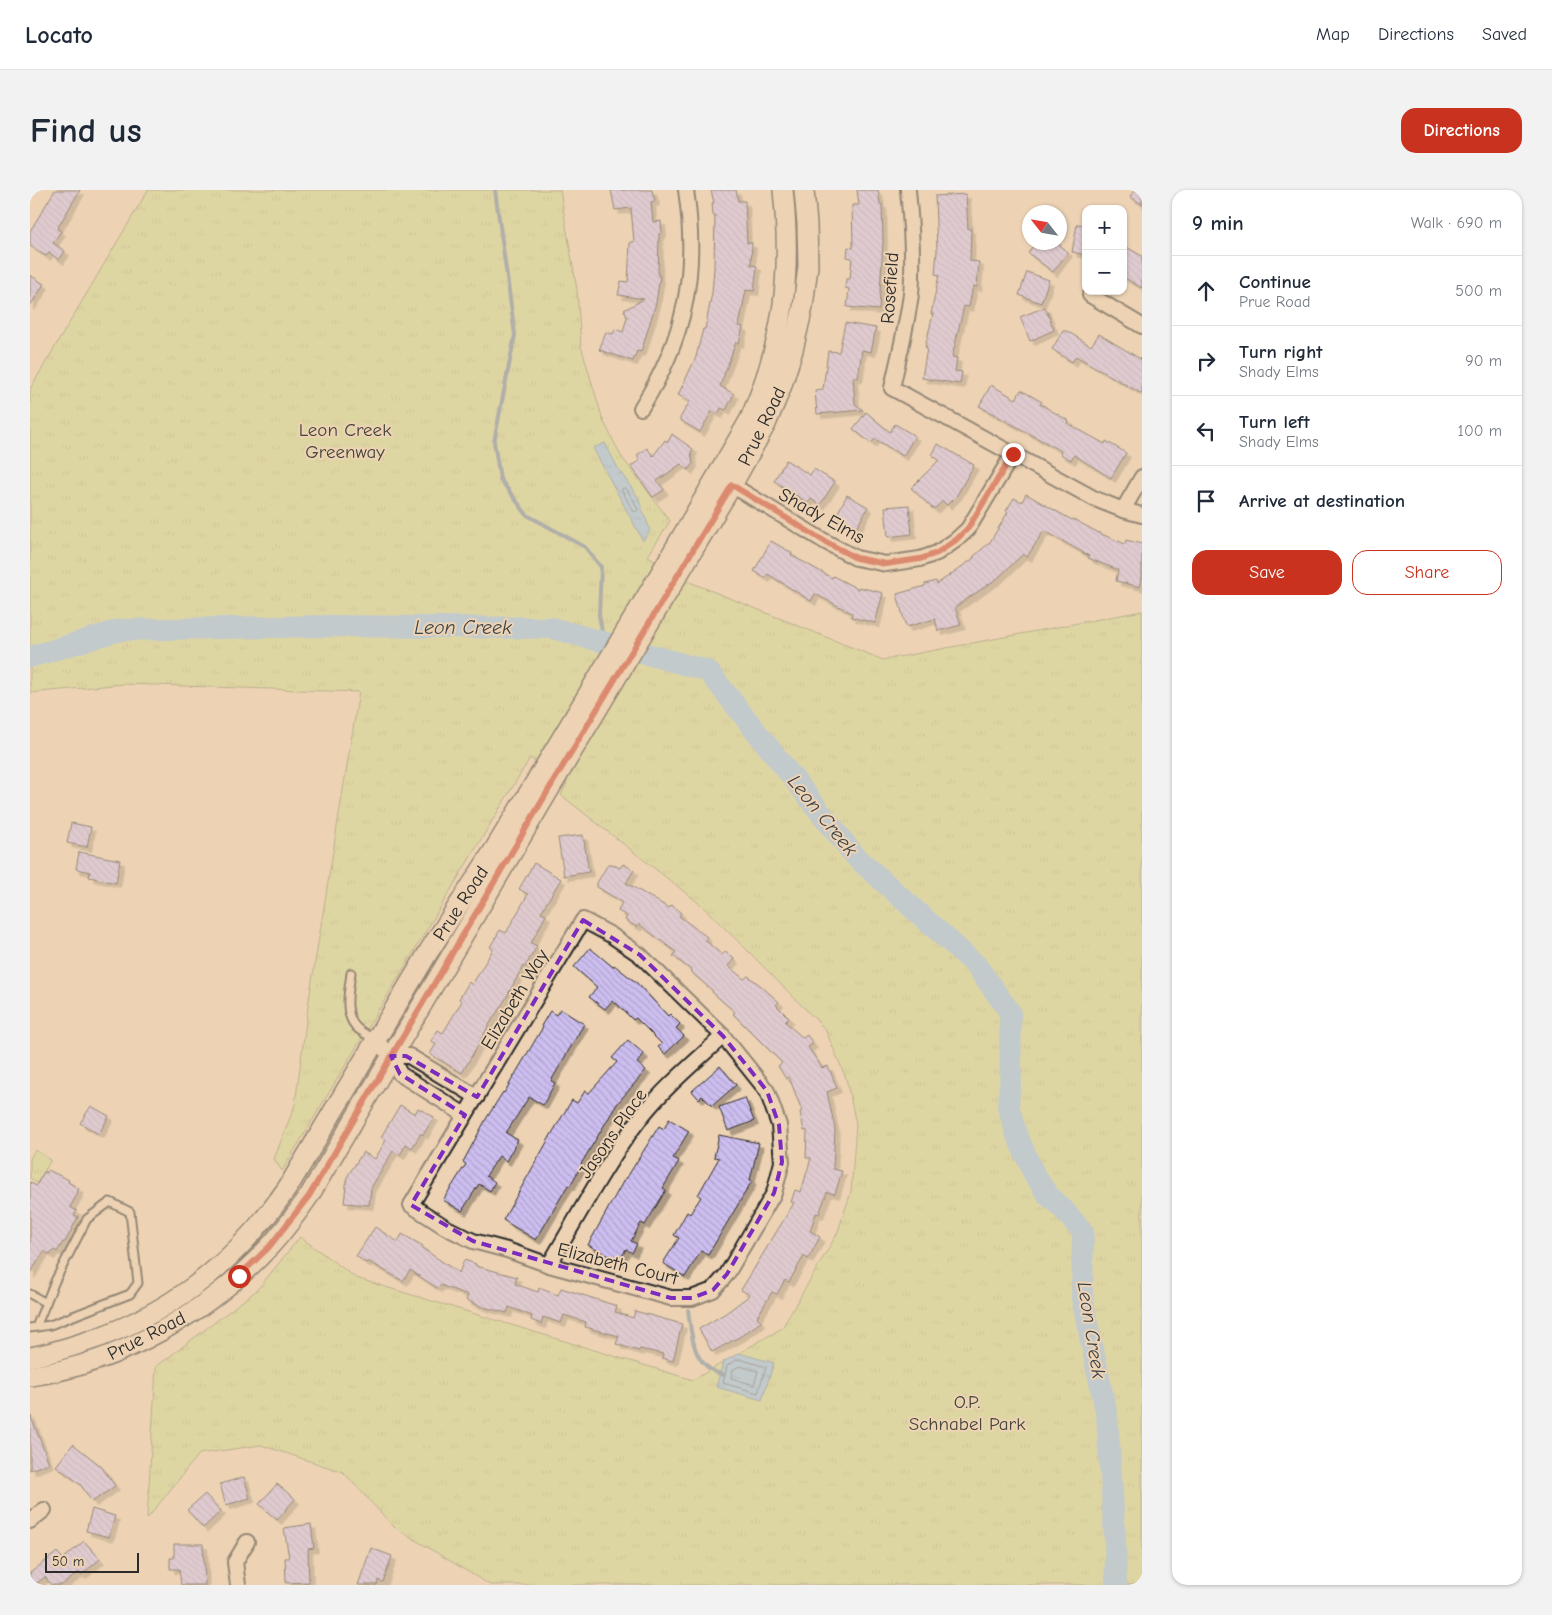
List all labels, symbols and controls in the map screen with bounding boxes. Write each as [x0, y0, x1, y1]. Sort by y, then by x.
text: Locato [25, 21, 93, 49]
text: Map [1316, 24, 1350, 45]
text: Directions [1378, 24, 1454, 45]
text: Saved [1482, 24, 1527, 45]
button: Directions [1401, 108, 1522, 153]
text: Find us [30, 110, 142, 151]
north arrow [1022, 205, 1067, 250]
map controls [1082, 205, 1127, 295]
button: + [1082, 205, 1127, 250]
text: 9 min [1192, 211, 1244, 235]
text: Walk · 690 m [1411, 214, 1502, 232]
button: − [1082, 250, 1127, 295]
street label: Rosefield [877, 252, 903, 325]
text: Continue [1239, 271, 1311, 293]
icon: ahead [1192, 277, 1220, 305]
text: 500 m [1455, 282, 1502, 300]
text: Prue Road [1239, 293, 1310, 311]
text: Turn right [1239, 341, 1323, 363]
icon: right [1192, 347, 1220, 375]
text: 90 m [1465, 352, 1502, 370]
text: Shady Elms [1239, 363, 1319, 381]
street label: Prue Road [733, 384, 790, 469]
text: Turn left [1239, 411, 1310, 433]
icon: left [1192, 417, 1220, 445]
park label: Leon Creek Greenway [299, 419, 392, 463]
text: 100 m [1458, 422, 1502, 440]
text: Shady Elms [1239, 433, 1319, 451]
route end [1002, 443, 1025, 466]
street label: Shady Elms [775, 483, 868, 548]
icon: arrive [1192, 487, 1220, 515]
text: Arrive at destination [1239, 490, 1405, 512]
button: Save [1192, 550, 1342, 595]
button: Share [1352, 550, 1502, 595]
water label: Leon Creek [414, 616, 512, 639]
water label: Leon Creek [783, 770, 862, 861]
street label: Prue Road [429, 862, 493, 945]
street label: Elizabeth Way [476, 945, 554, 1053]
street label: Jasons Place [574, 1084, 652, 1183]
street label: Elizabeth Court [555, 1238, 681, 1290]
route start [228, 1265, 251, 1288]
water label: Leon Creek [1073, 1280, 1111, 1380]
street label: Prue Road [104, 1307, 189, 1365]
park label: O.P. Schnabel Park [909, 1391, 1026, 1435]
scale bar [45, 1550, 139, 1573]
text: 50 m [52, 1553, 84, 1570]

